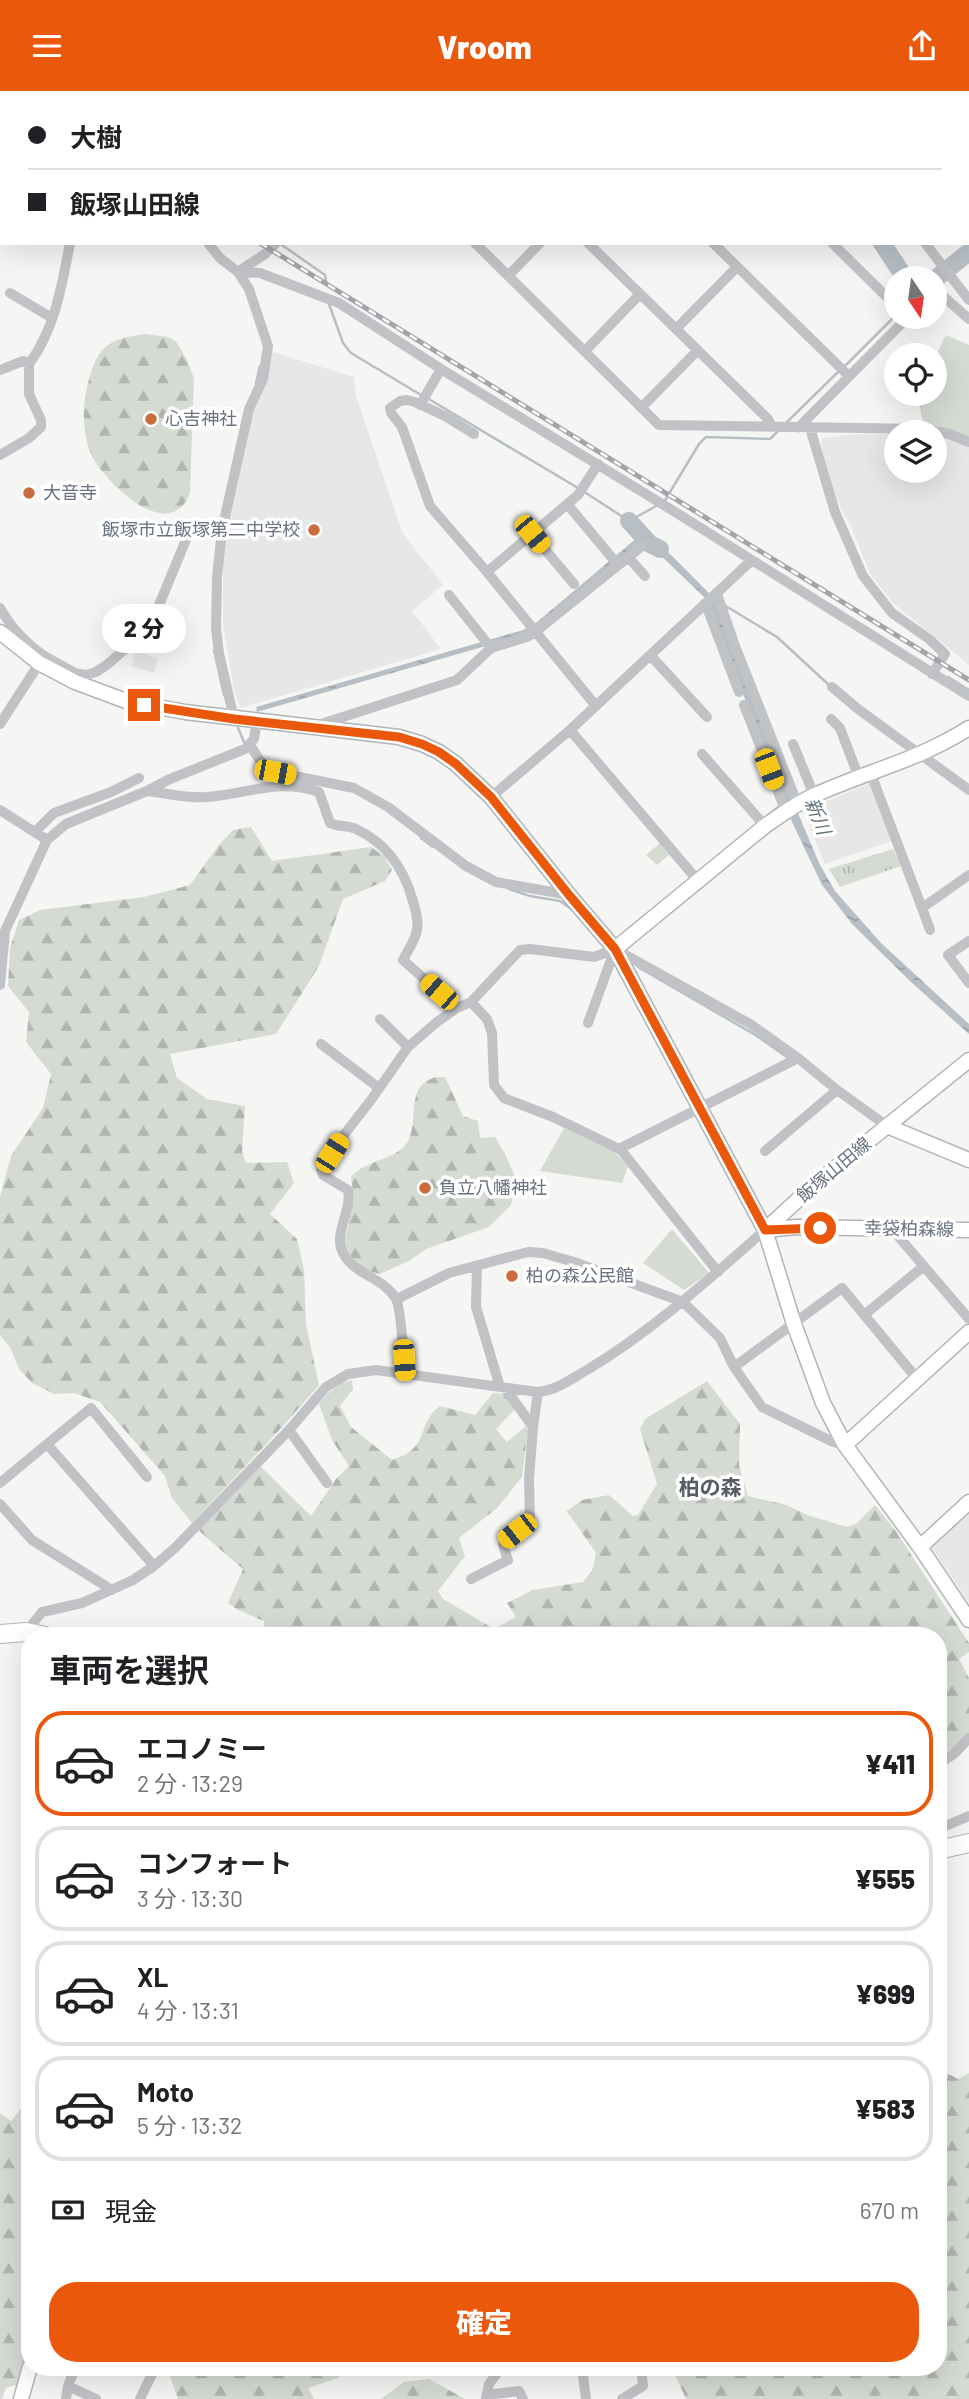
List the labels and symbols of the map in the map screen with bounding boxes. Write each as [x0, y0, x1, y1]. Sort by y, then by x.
north arrow [884, 266, 947, 329]
place label: 心吉神社 [165, 407, 237, 429]
marker: 心吉神社 [143, 411, 159, 427]
place label: 大音寺 [43, 481, 97, 503]
marker: 大音寺 [21, 485, 37, 501]
car [511, 511, 554, 557]
place label: 飯塚市立飯塚第二中学校 [102, 518, 300, 540]
marker: 飯塚市立飯塚第二中学校 [306, 522, 322, 538]
callout: 2 分 [102, 603, 186, 653]
route end [128, 689, 160, 721]
car [752, 746, 787, 792]
car [253, 758, 298, 786]
water label: 新川 [801, 794, 837, 840]
car [417, 970, 462, 1014]
car [312, 1130, 353, 1176]
street label: 飯塚山田線 [792, 1132, 875, 1207]
place label: 負立八幡神社 [439, 1176, 547, 1198]
marker: 負立八幡神社 [417, 1180, 433, 1196]
route start [804, 1212, 836, 1244]
street label: 幸袋柏森線 [864, 1216, 954, 1240]
place label: 柏の森公民館 [526, 1264, 634, 1286]
marker: 柏の森公民館 [504, 1268, 520, 1284]
car [393, 1338, 416, 1382]
district label: 柏の森 [679, 1474, 742, 1499]
car [494, 1510, 541, 1552]

